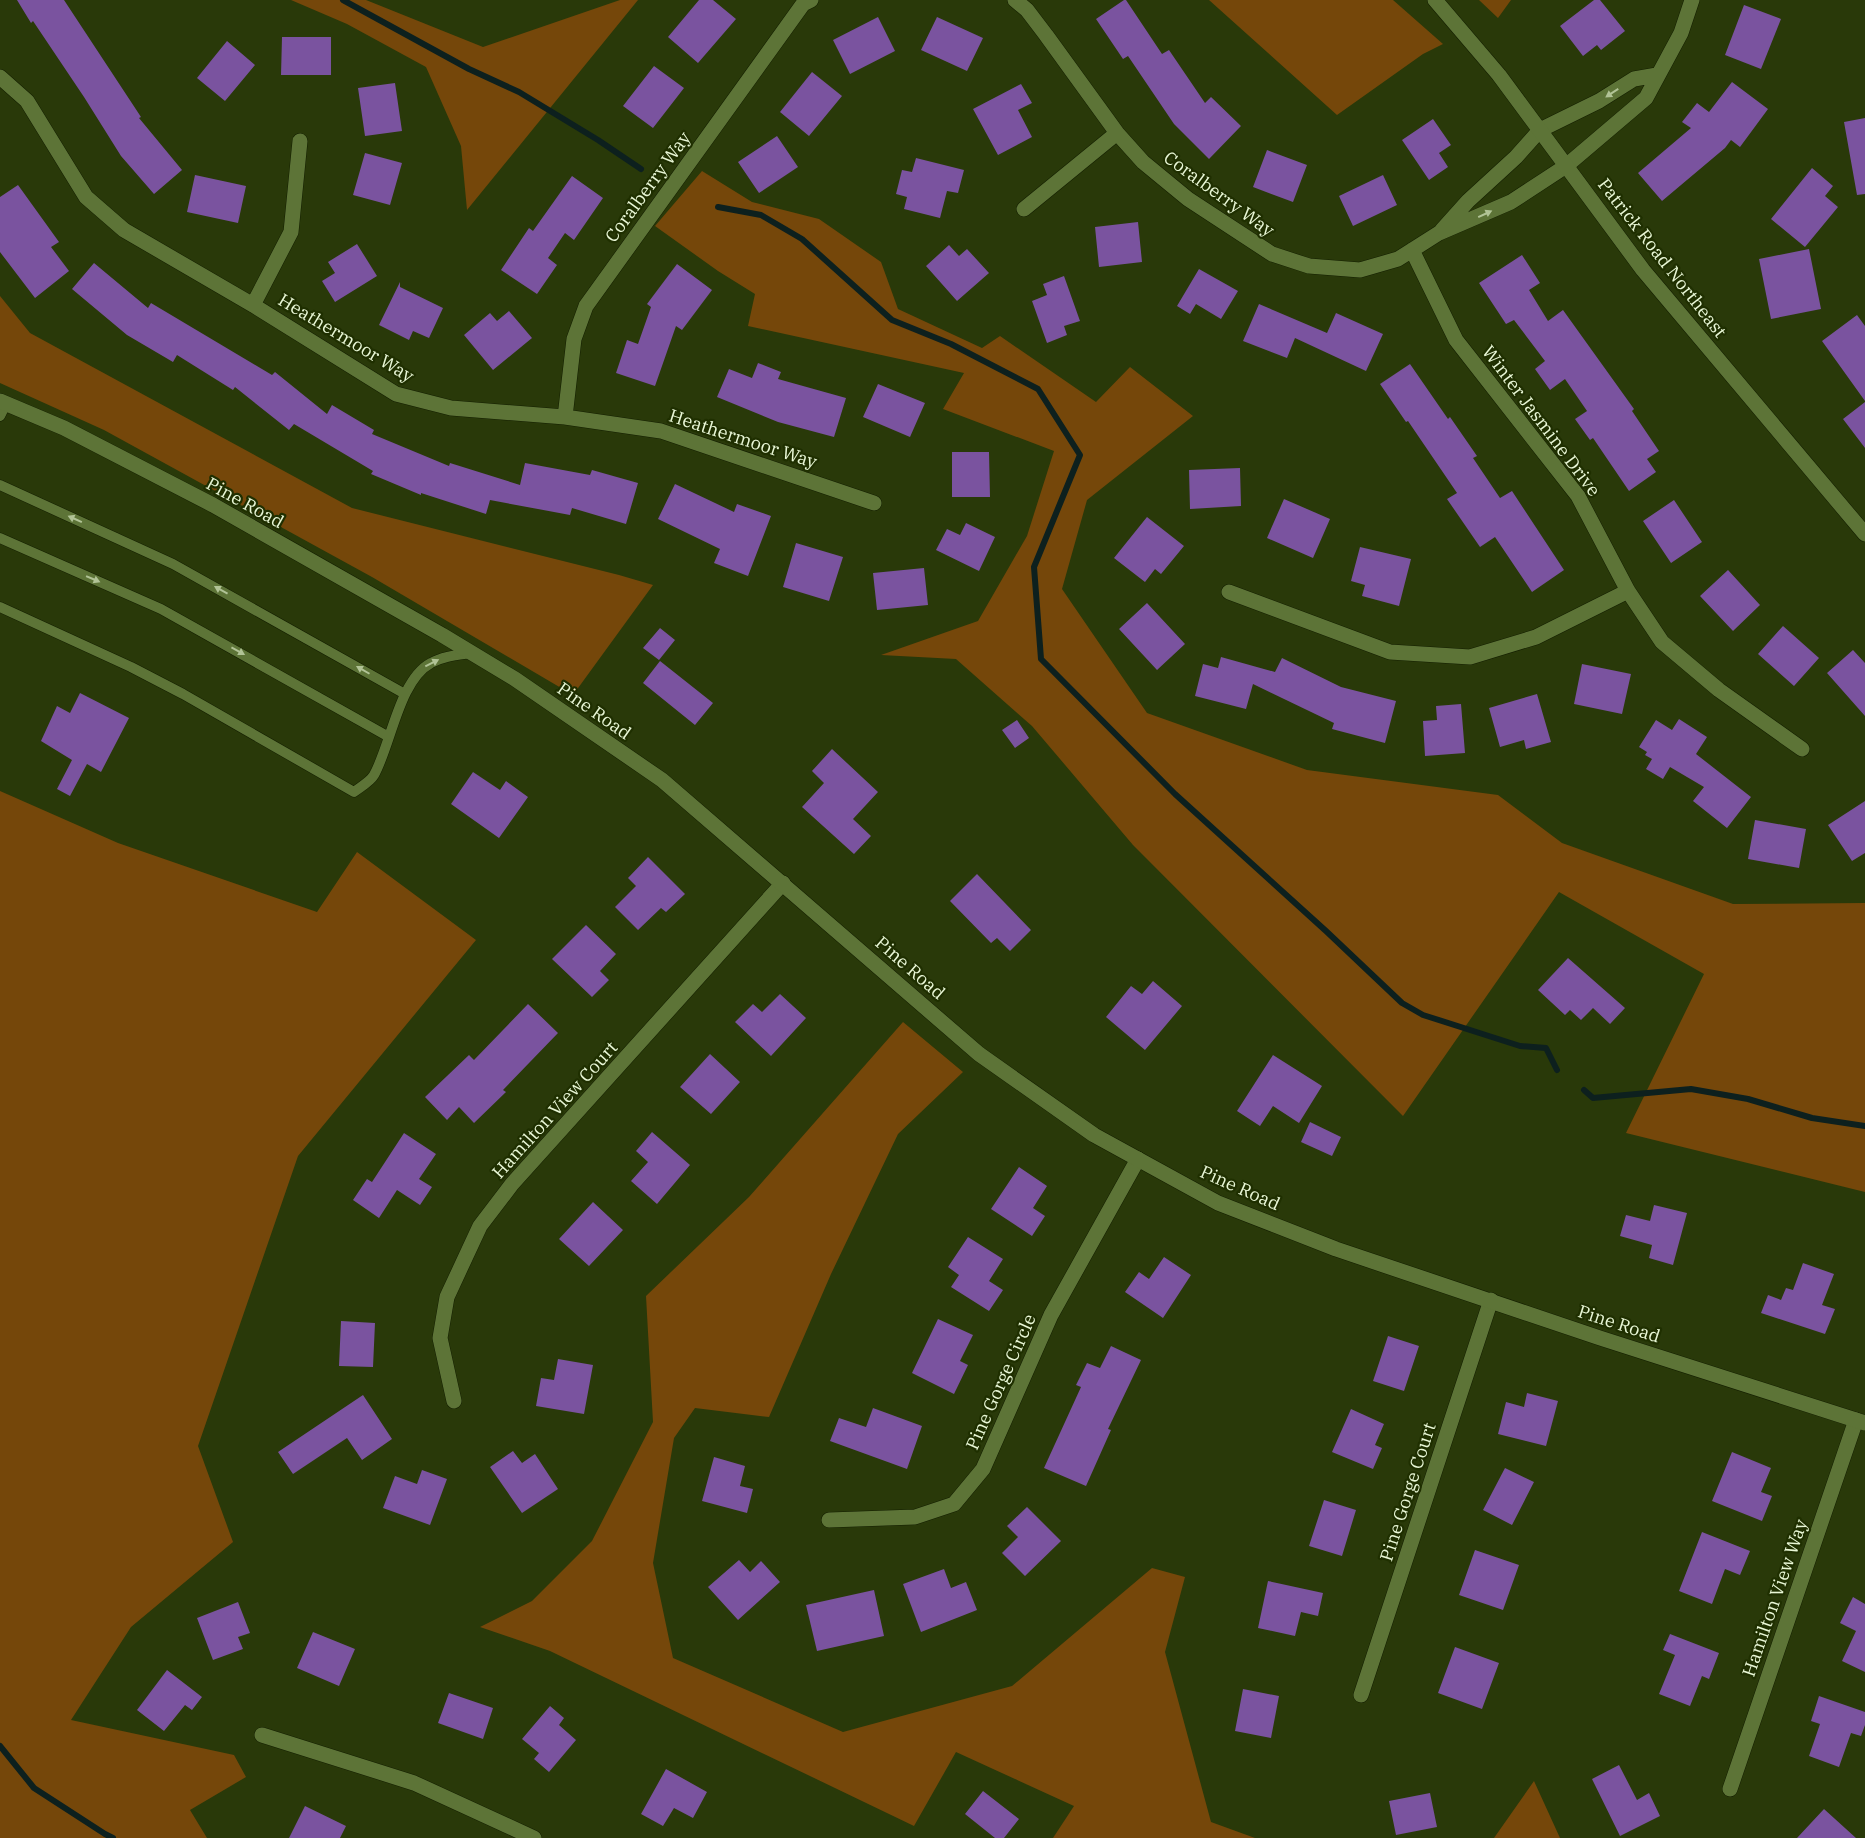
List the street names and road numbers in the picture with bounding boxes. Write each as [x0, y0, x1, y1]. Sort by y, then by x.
street label: Coralberry Way [600, 127, 696, 247]
street label: Coralberry Way [1159, 146, 1279, 242]
street label: Patrick Road Northeast [1593, 173, 1732, 342]
street label: Heathermoor Way [274, 288, 419, 387]
street label: Winter Jasmine Drive [1477, 341, 1606, 501]
street label: Heathermoor Way [666, 404, 820, 473]
street label: Pine Road [202, 472, 288, 533]
street label: Pine Road [553, 677, 636, 744]
street label: Pine Road [871, 931, 950, 1004]
street label: Hamilton View Court [487, 1036, 622, 1183]
street label: Pine Road [1197, 1160, 1284, 1215]
street label: Pine Road [1575, 1299, 1663, 1348]
street label: Pine Gorge Circle [960, 1310, 1041, 1453]
street label: Pine Gorge Court [1374, 1420, 1441, 1564]
street label: Hamilton View Way [1737, 1516, 1812, 1680]

